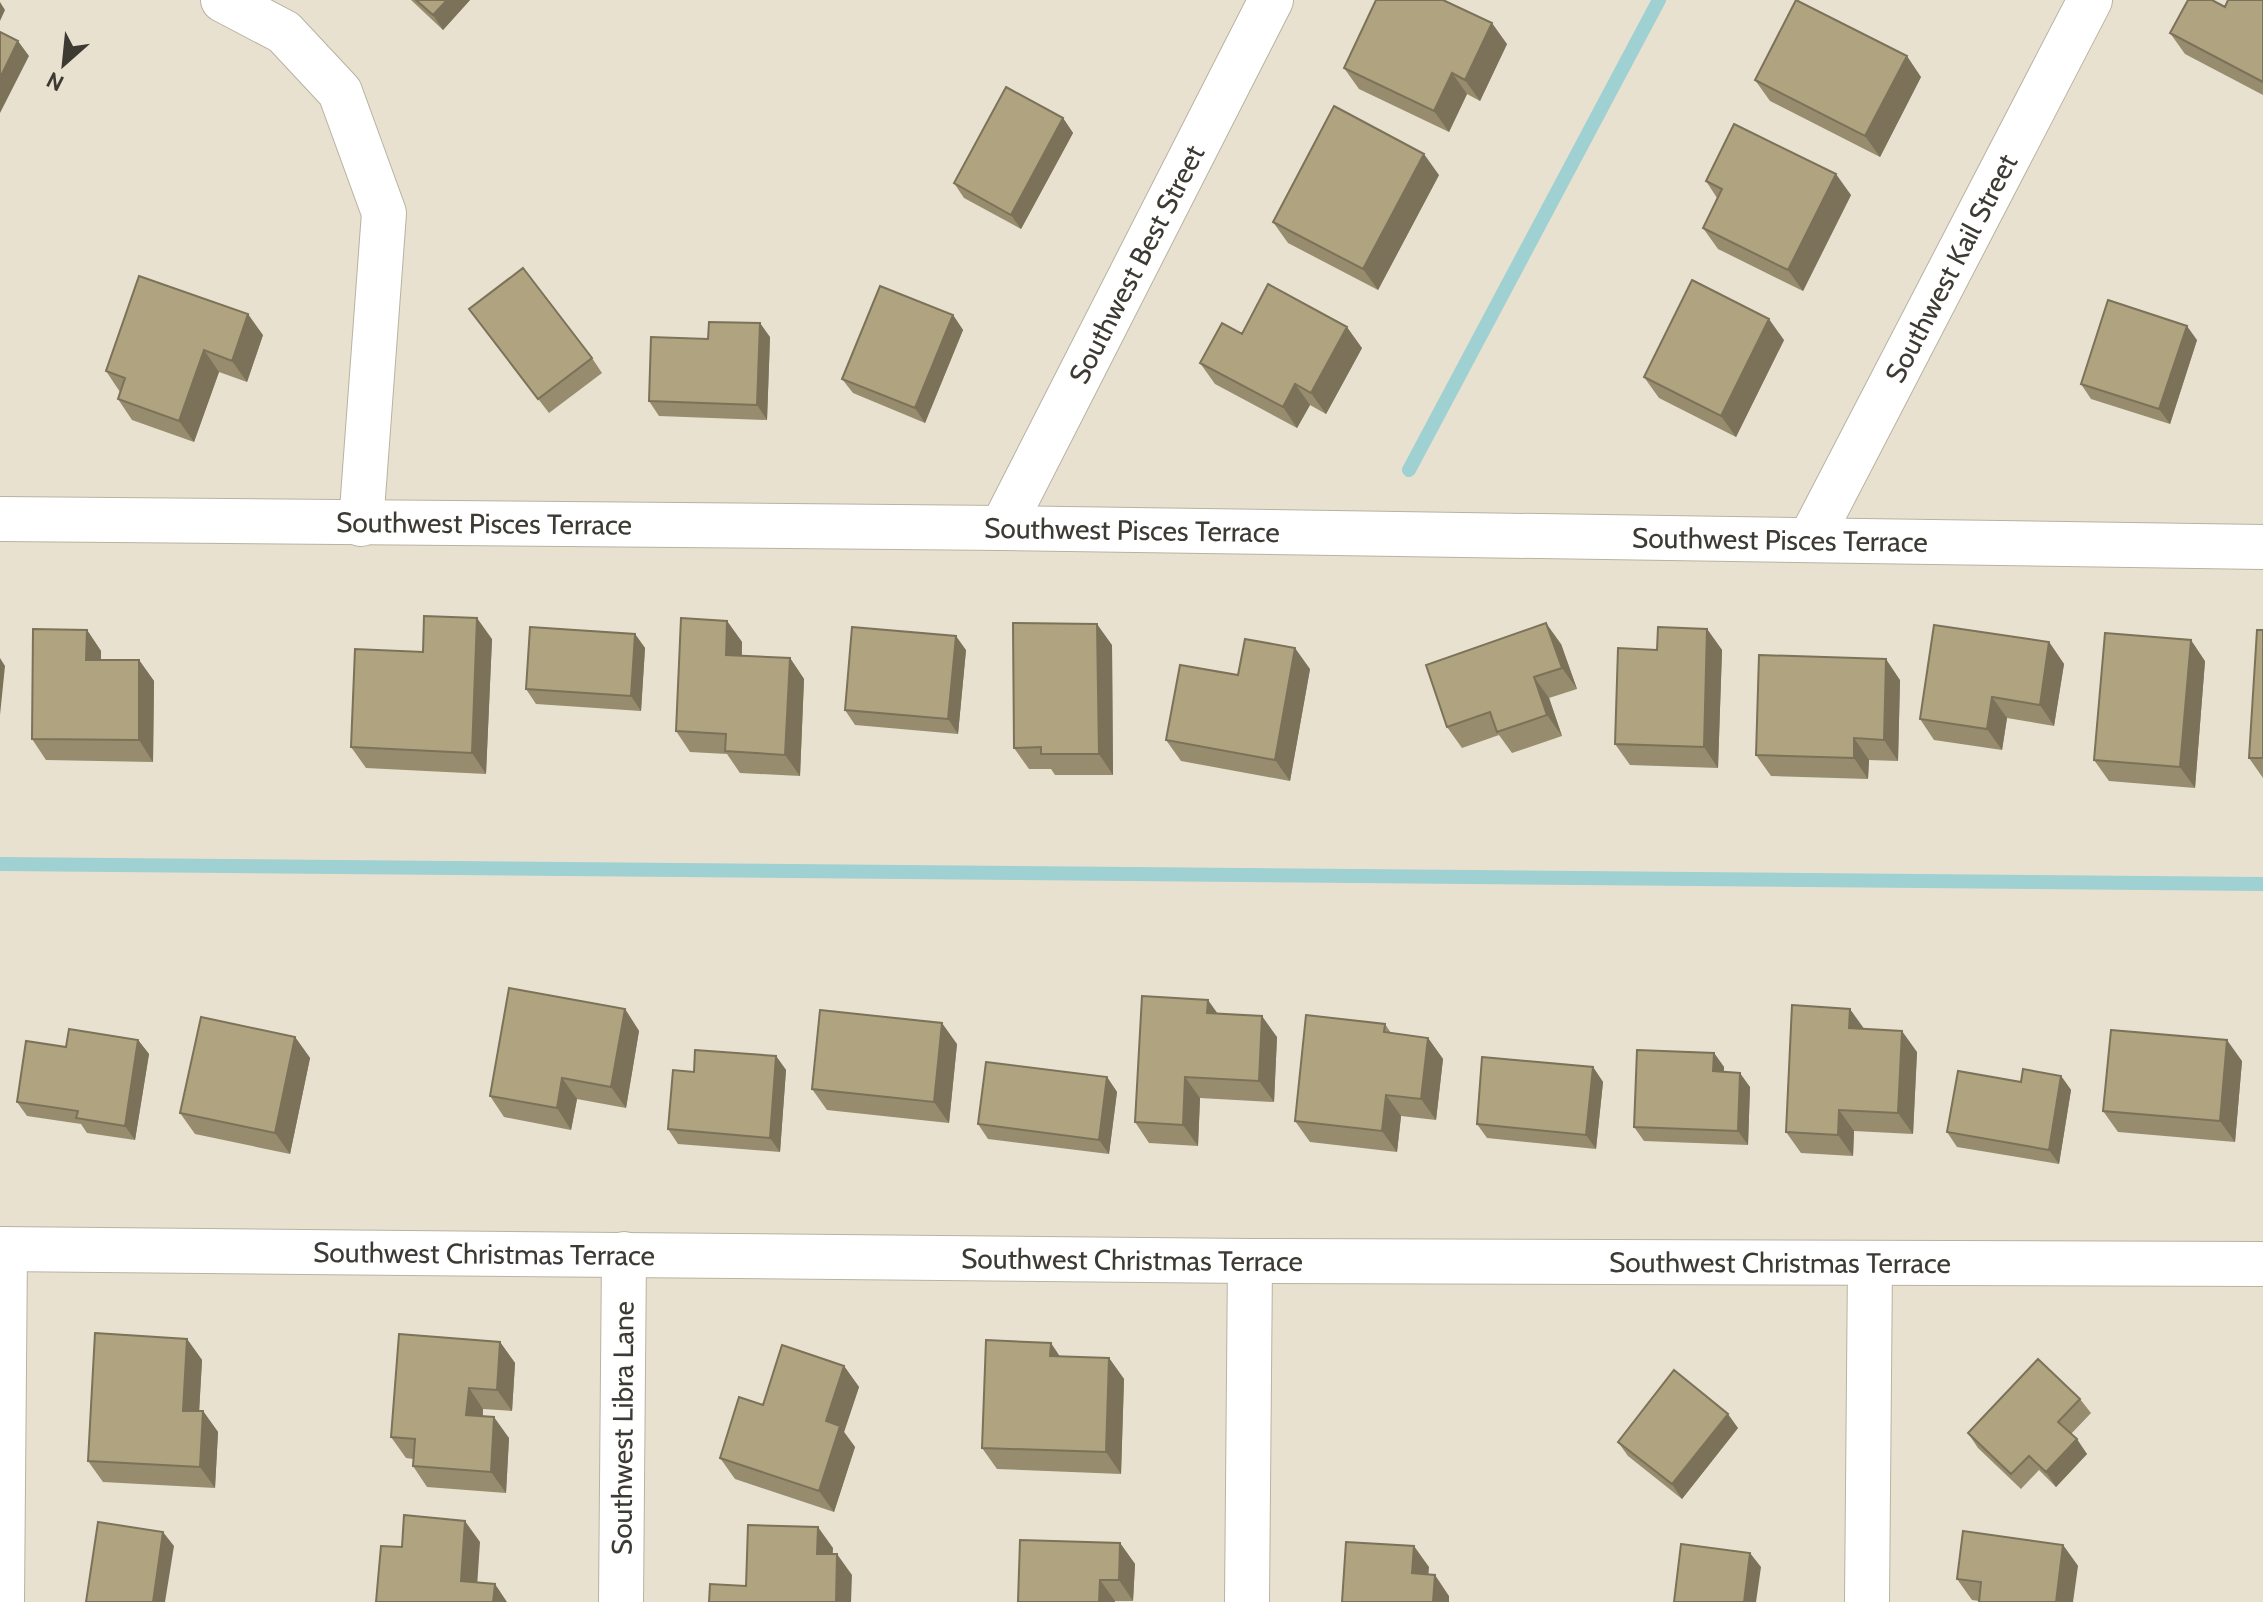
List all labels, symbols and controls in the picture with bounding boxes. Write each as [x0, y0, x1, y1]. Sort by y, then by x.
north arrow [24, 24, 104, 104]
text: N [42, 66, 68, 97]
street label: Southwest Best Street [1062, 139, 1211, 389]
street label: Southwest Kail Street [1878, 148, 2024, 388]
street label: Southwest Pisces Terrace [336, 505, 632, 542]
street label: Southwest Pisces Terrace [984, 511, 1280, 549]
street label: Southwest Pisces Terrace [1632, 520, 1928, 559]
street label: Southwest Christmas Terrace [313, 1235, 655, 1272]
street label: Southwest Christmas Terrace [961, 1241, 1303, 1278]
street label: Southwest Christmas Terrace [1609, 1245, 1951, 1280]
street label: Southwest Libra Lane [604, 1301, 641, 1555]

